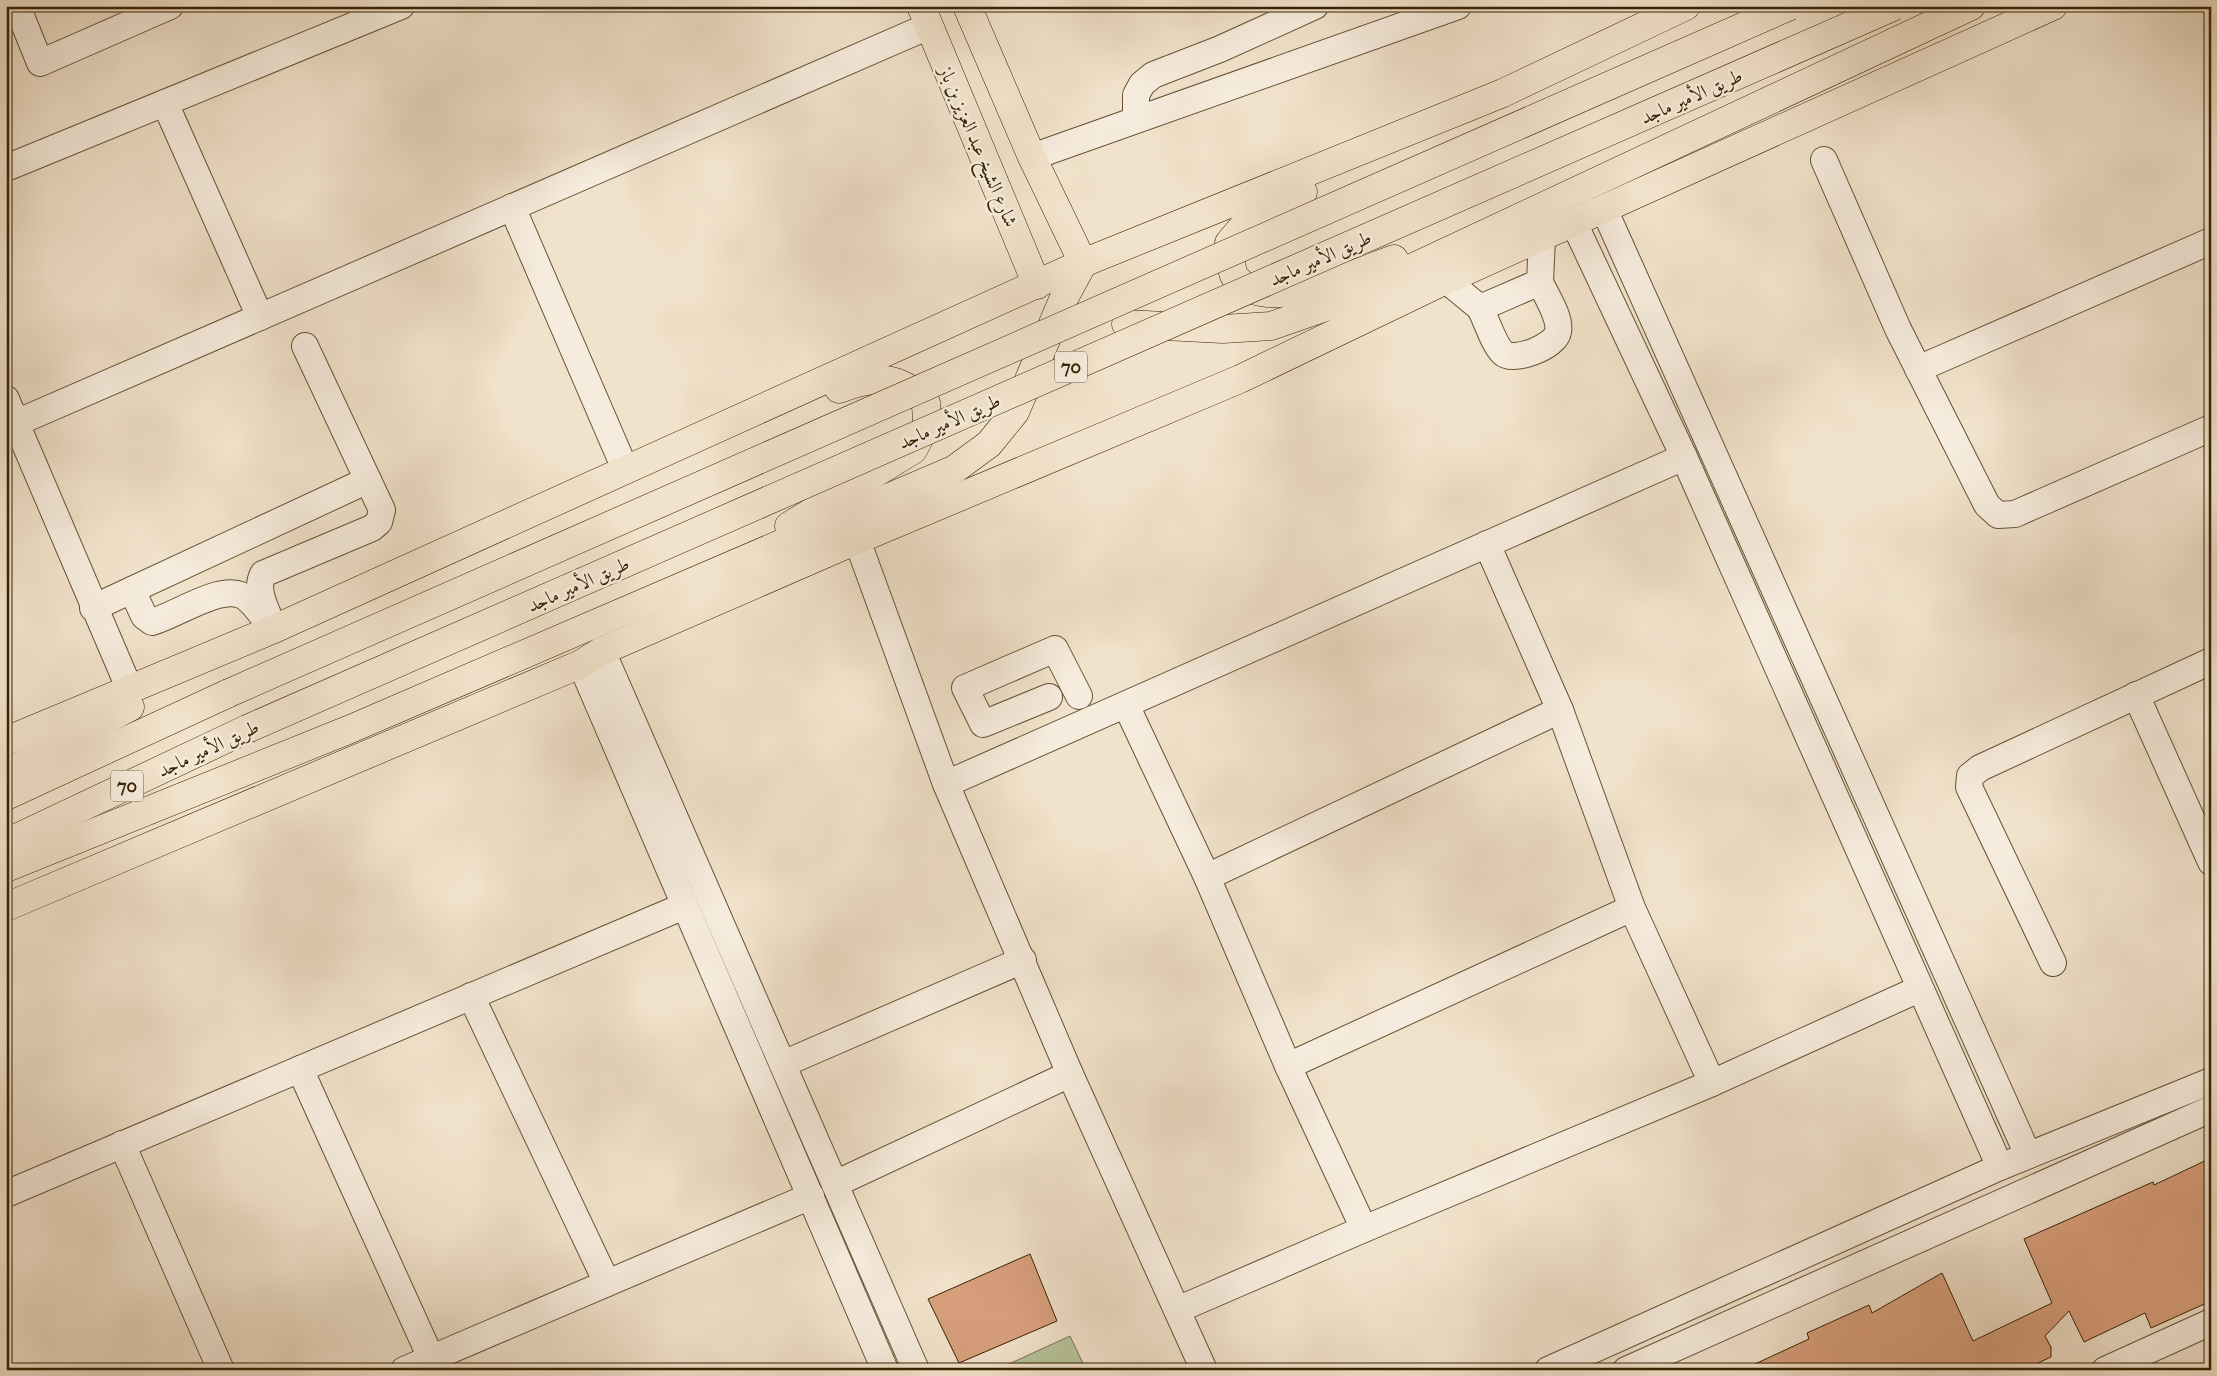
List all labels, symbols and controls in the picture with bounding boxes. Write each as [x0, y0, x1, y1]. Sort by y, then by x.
street label: شارع الشيخ عبد العزيز بن باز [928, 61, 1023, 232]
street label: طريق الأمير ماجد [1636, 62, 1746, 130]
street label: طريق الأمير ماجد [1265, 224, 1375, 292]
road number: 70 [1055, 352, 1087, 382]
street label: طريق الأمير ماجد [894, 387, 1004, 455]
street label: طريق الأمير ماجد [523, 550, 633, 618]
street label: طريق الأمير ماجد [153, 713, 263, 783]
road number: 70 [111, 770, 143, 801]

